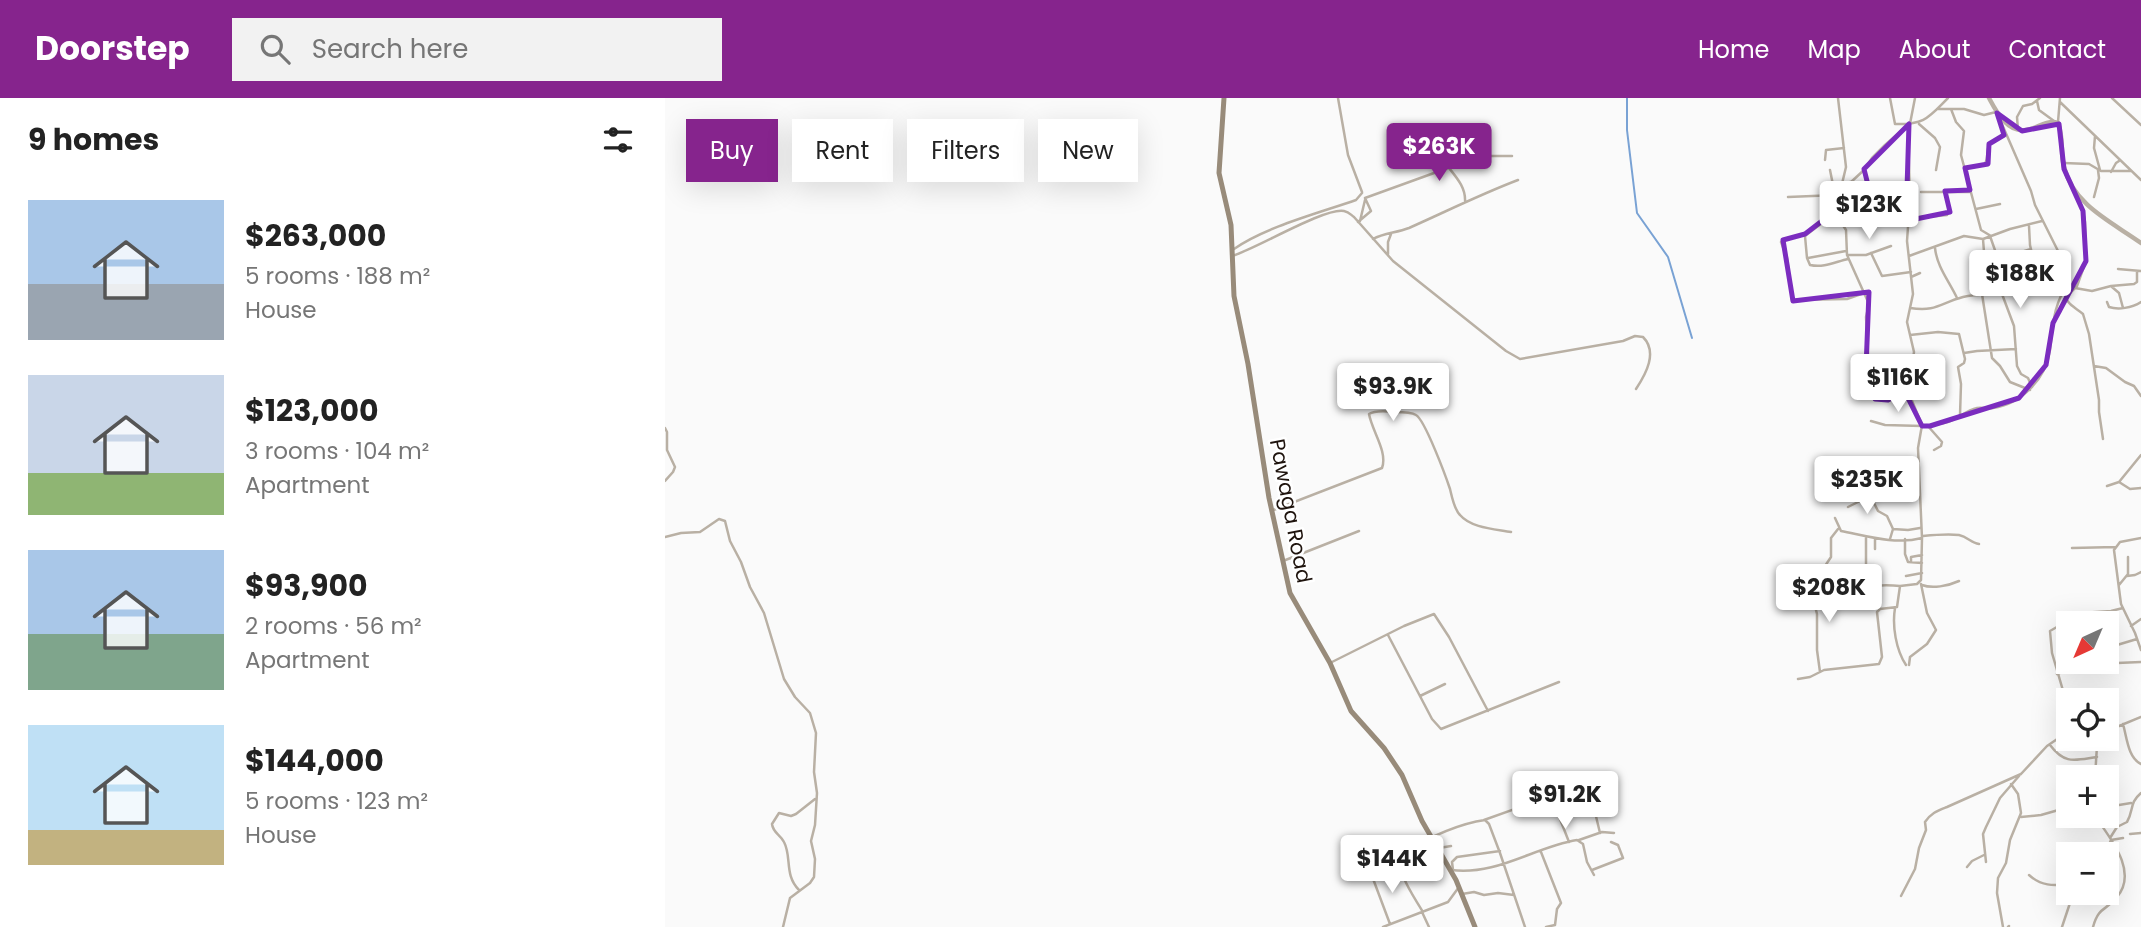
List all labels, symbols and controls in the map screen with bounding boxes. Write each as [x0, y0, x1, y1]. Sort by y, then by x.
search box [232, 18, 722, 81]
text: Doorstep [35, 25, 190, 72]
icon: search [256, 30, 294, 68]
text: Search here [312, 31, 468, 67]
text: Home [1698, 33, 1770, 66]
text: Map [1808, 33, 1861, 66]
text: About [1899, 33, 1970, 66]
text: Contact [2008, 33, 2106, 66]
text: 9 homes [28, 118, 159, 161]
chip: Buy [686, 119, 778, 182]
chip: Rent [792, 119, 893, 182]
chip: Filters [907, 119, 1024, 182]
chip: New [1038, 119, 1138, 182]
icon: filters [599, 121, 637, 159]
pin: $263K [1390, 123, 1488, 183]
text: $263K [1403, 130, 1475, 162]
pin: $123K [1820, 181, 1918, 241]
text: $123K [1836, 188, 1902, 220]
text: $263,000 [245, 214, 386, 257]
icon: home [84, 228, 168, 312]
pin: $188K [1971, 250, 2069, 310]
text: $188K [1985, 257, 2055, 289]
text: 5 rooms · 188 m² [245, 260, 430, 292]
text: House [245, 294, 317, 326]
pin: $116K [1849, 354, 1947, 414]
text: $116K [1866, 361, 1930, 393]
pin: $93.9K [1336, 364, 1450, 423]
text: $93.9K [1353, 370, 1433, 402]
text: $123,000 [245, 389, 379, 432]
icon: home [84, 403, 168, 487]
text: 3 rooms · 104 m² [245, 435, 429, 467]
street label: Pawaga Road [1263, 436, 1319, 586]
pin: $235K [1818, 456, 1916, 516]
text: $235K [1830, 463, 1904, 495]
text: Apartment [245, 469, 370, 501]
text: $93,900 [245, 564, 368, 607]
pin: $208K [1780, 564, 1878, 624]
text: $208K [1792, 571, 1866, 603]
icon: home [84, 578, 168, 662]
text: 2 rooms · 56 m² [245, 610, 422, 642]
north arrow [2056, 611, 2119, 674]
map controls [2056, 611, 2119, 905]
text: Apartment [245, 644, 370, 676]
button: locate [2056, 688, 2119, 751]
text: $144,000 [245, 739, 384, 782]
icon: home [84, 753, 168, 837]
button: + [2056, 765, 2119, 828]
pin: $91.2K [1508, 772, 1622, 831]
text: $91.2K [1528, 778, 1602, 810]
text: 5 rooms · 123 m² [245, 785, 428, 817]
text: House [245, 819, 317, 851]
pin: $144K [1343, 836, 1441, 895]
text: $144K [1357, 842, 1427, 874]
button: − [2056, 842, 2119, 905]

